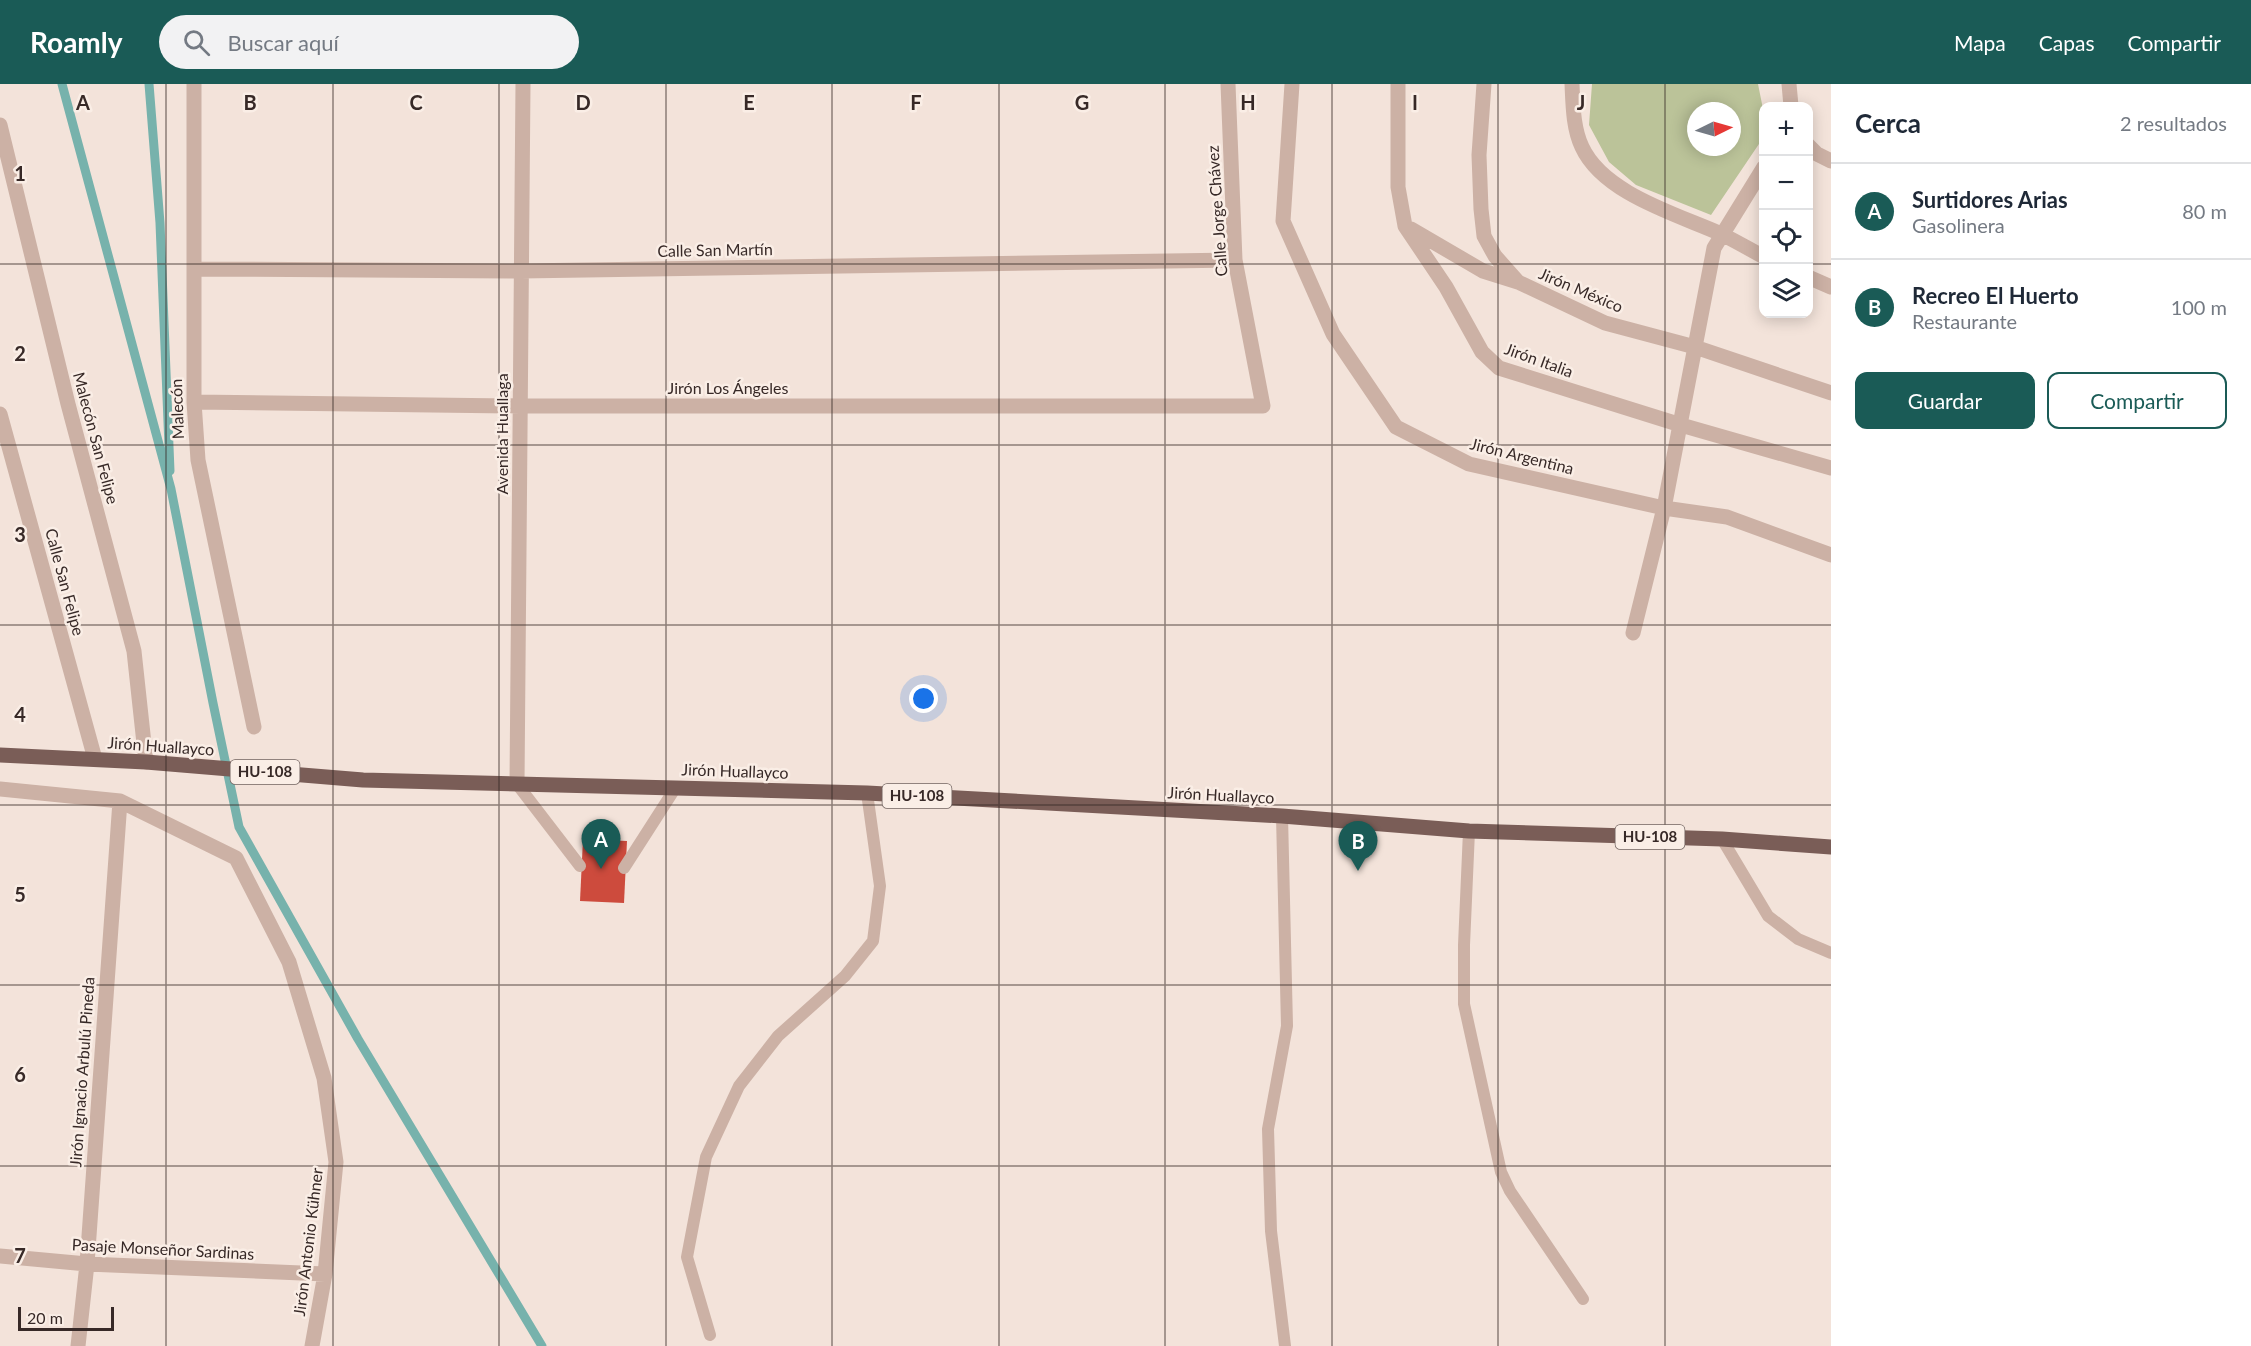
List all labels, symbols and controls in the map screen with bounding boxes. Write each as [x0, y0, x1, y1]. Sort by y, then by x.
search box [159, 15, 579, 69]
text: Roamly [30, 25, 123, 59]
icon: search [180, 26, 213, 59]
text: Buscar aquí [228, 29, 339, 56]
text: Mapa [1954, 30, 2006, 55]
text: Capas [2039, 30, 2095, 55]
text: Compartir [2128, 30, 2221, 55]
text: A [75, 90, 90, 114]
text: B [243, 90, 257, 114]
text: C [409, 90, 423, 114]
text: D [575, 90, 591, 114]
text: E [743, 90, 755, 114]
text: F [910, 90, 922, 114]
text: G [1075, 90, 1089, 114]
text: H [1240, 90, 1256, 114]
text: I [1412, 90, 1418, 114]
text: J [1577, 90, 1585, 114]
north arrow [1687, 102, 1741, 156]
map controls [1759, 102, 1813, 318]
button: + [1759, 102, 1813, 156]
text: Cerca [1855, 107, 1921, 139]
text: 2 resultados [2120, 111, 2227, 135]
street label: Calle Jorge Chávez [1202, 145, 1231, 277]
button: − [1759, 156, 1813, 210]
text: 1 [14, 161, 26, 185]
text: Surtidores Arias [1912, 186, 2068, 213]
text: A [1868, 199, 1881, 223]
text: 80 m [2182, 199, 2227, 223]
button: locate [1759, 210, 1813, 264]
text: Gasolinera [1912, 213, 2005, 237]
street label: Calle San Martín [657, 239, 773, 260]
street label: Jirón México [1536, 263, 1626, 316]
button: layers [1759, 264, 1813, 318]
text: Recreo El Huerto [1912, 282, 2079, 309]
text: B [1868, 295, 1881, 319]
text: 100 m [2171, 295, 2227, 319]
text: Restaurante [1912, 309, 2017, 333]
street label: Jirón Italia [1502, 338, 1576, 381]
text: 2 [14, 341, 26, 365]
street label: Malecón San Felipe [70, 370, 123, 506]
button: Guardar [1855, 372, 2035, 429]
button: Compartir [2047, 372, 2227, 429]
street label: Avenida Huallaga [492, 373, 511, 495]
street label: Jirón Los Ángeles [668, 378, 788, 397]
street label: Malecón [166, 379, 187, 439]
street label: Jirón Argentina [1468, 433, 1576, 478]
text: 3 [14, 522, 26, 546]
street label: Calle San Felipe [42, 526, 89, 638]
your location [909, 684, 938, 713]
text: 4 [14, 702, 26, 726]
street label: Jirón Huallayco [107, 732, 215, 759]
street label: Jirón Huallayco [681, 759, 789, 782]
road number: HU-108 [230, 760, 300, 784]
street label: Jirón Huallayco [1167, 782, 1275, 807]
road number: HU-108 [882, 784, 952, 808]
pin: A [582, 820, 620, 869]
pin: B [1338, 822, 1378, 871]
road number: HU-108 [1616, 825, 1684, 849]
text: 5 [14, 882, 26, 906]
street label: Jirón Ignacio Arbulú Pineda [65, 976, 98, 1168]
text: 6 [14, 1062, 26, 1086]
street label: Jirón Antonio Kühner [289, 1167, 326, 1317]
street label: Pasaje Monseñor Sardinas [71, 1234, 255, 1263]
text: 7 [14, 1243, 26, 1267]
scale bar [18, 1304, 114, 1332]
text: 20 m [27, 1308, 63, 1327]

